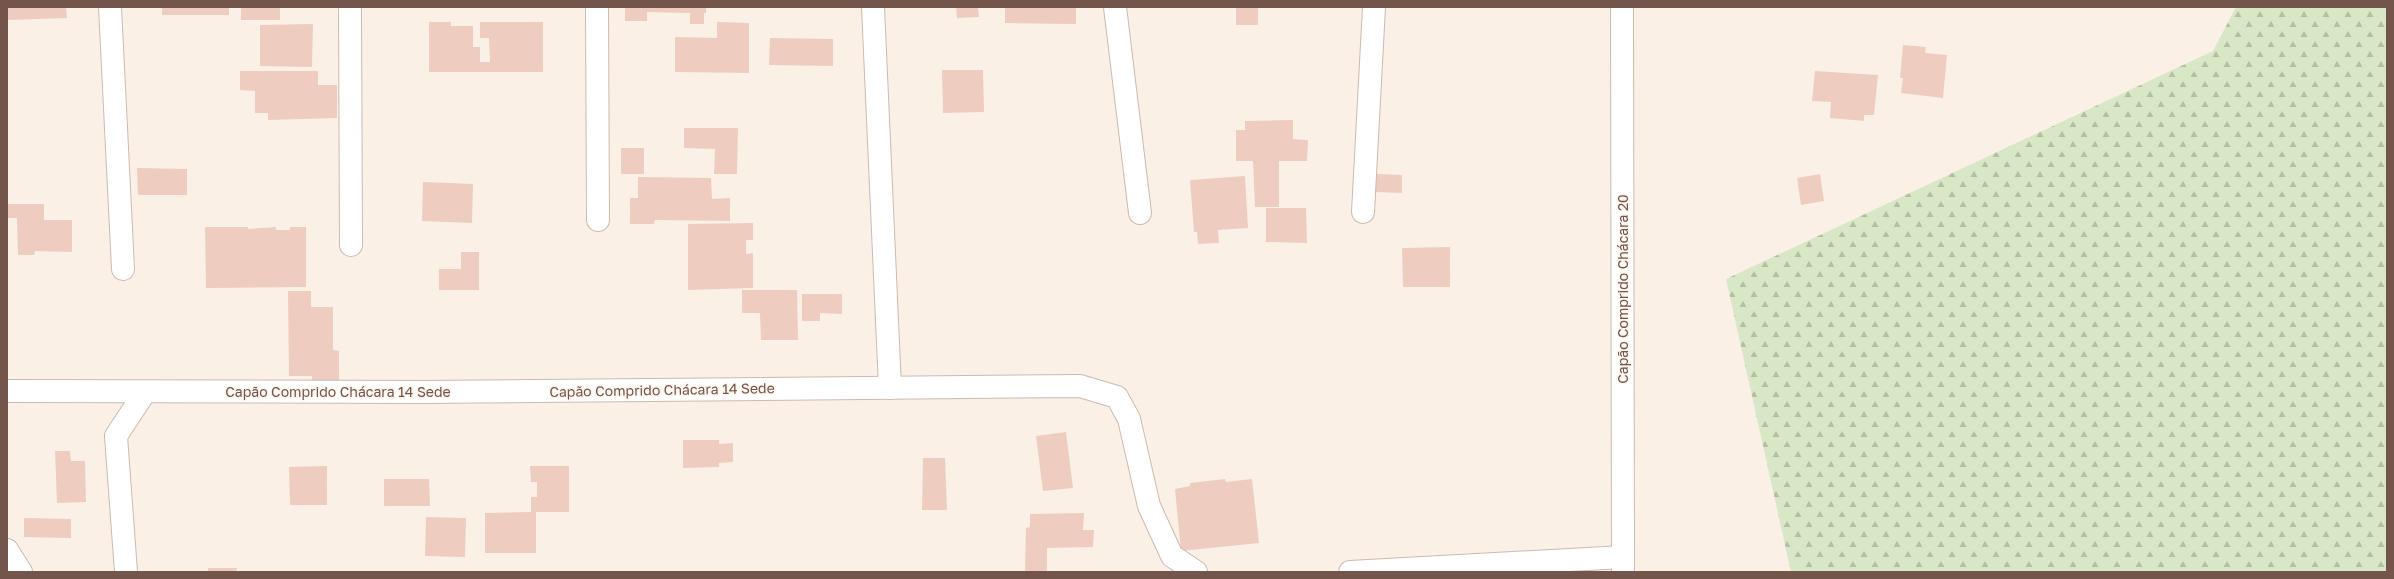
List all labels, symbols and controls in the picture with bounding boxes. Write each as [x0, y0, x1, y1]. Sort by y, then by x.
street label: Capão Comprido Chácara 20 [1614, 194, 1631, 384]
street label: Capão Comprido Chácara 14 Sede [549, 379, 775, 400]
street label: Capão Comprido Chácara 14 Sede [225, 383, 451, 400]

